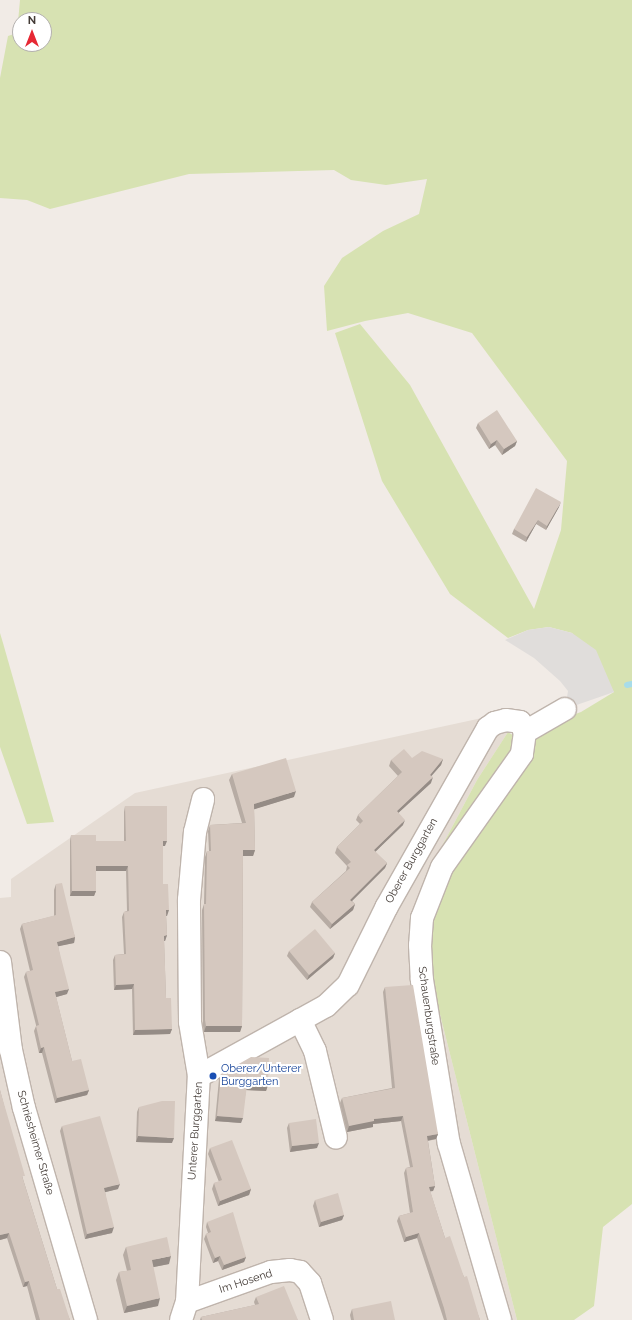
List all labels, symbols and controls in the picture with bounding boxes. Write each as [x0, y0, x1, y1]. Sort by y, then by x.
north arrow [12, 12, 52, 52]
text: N [28, 14, 36, 27]
street label: Oberer Burggarten [383, 816, 441, 906]
street label: Schauenburgstraße [415, 966, 441, 1066]
place label: Oberer/Unterer Burggarten [221, 1063, 301, 1089]
marker: Oberer/Unterer Burggarten [208, 1071, 218, 1081]
street label: Unterer Burggarten [186, 1081, 206, 1181]
street label: Schriesheimer Straße [14, 1089, 56, 1197]
street label: Im Hosend [218, 1267, 274, 1297]

